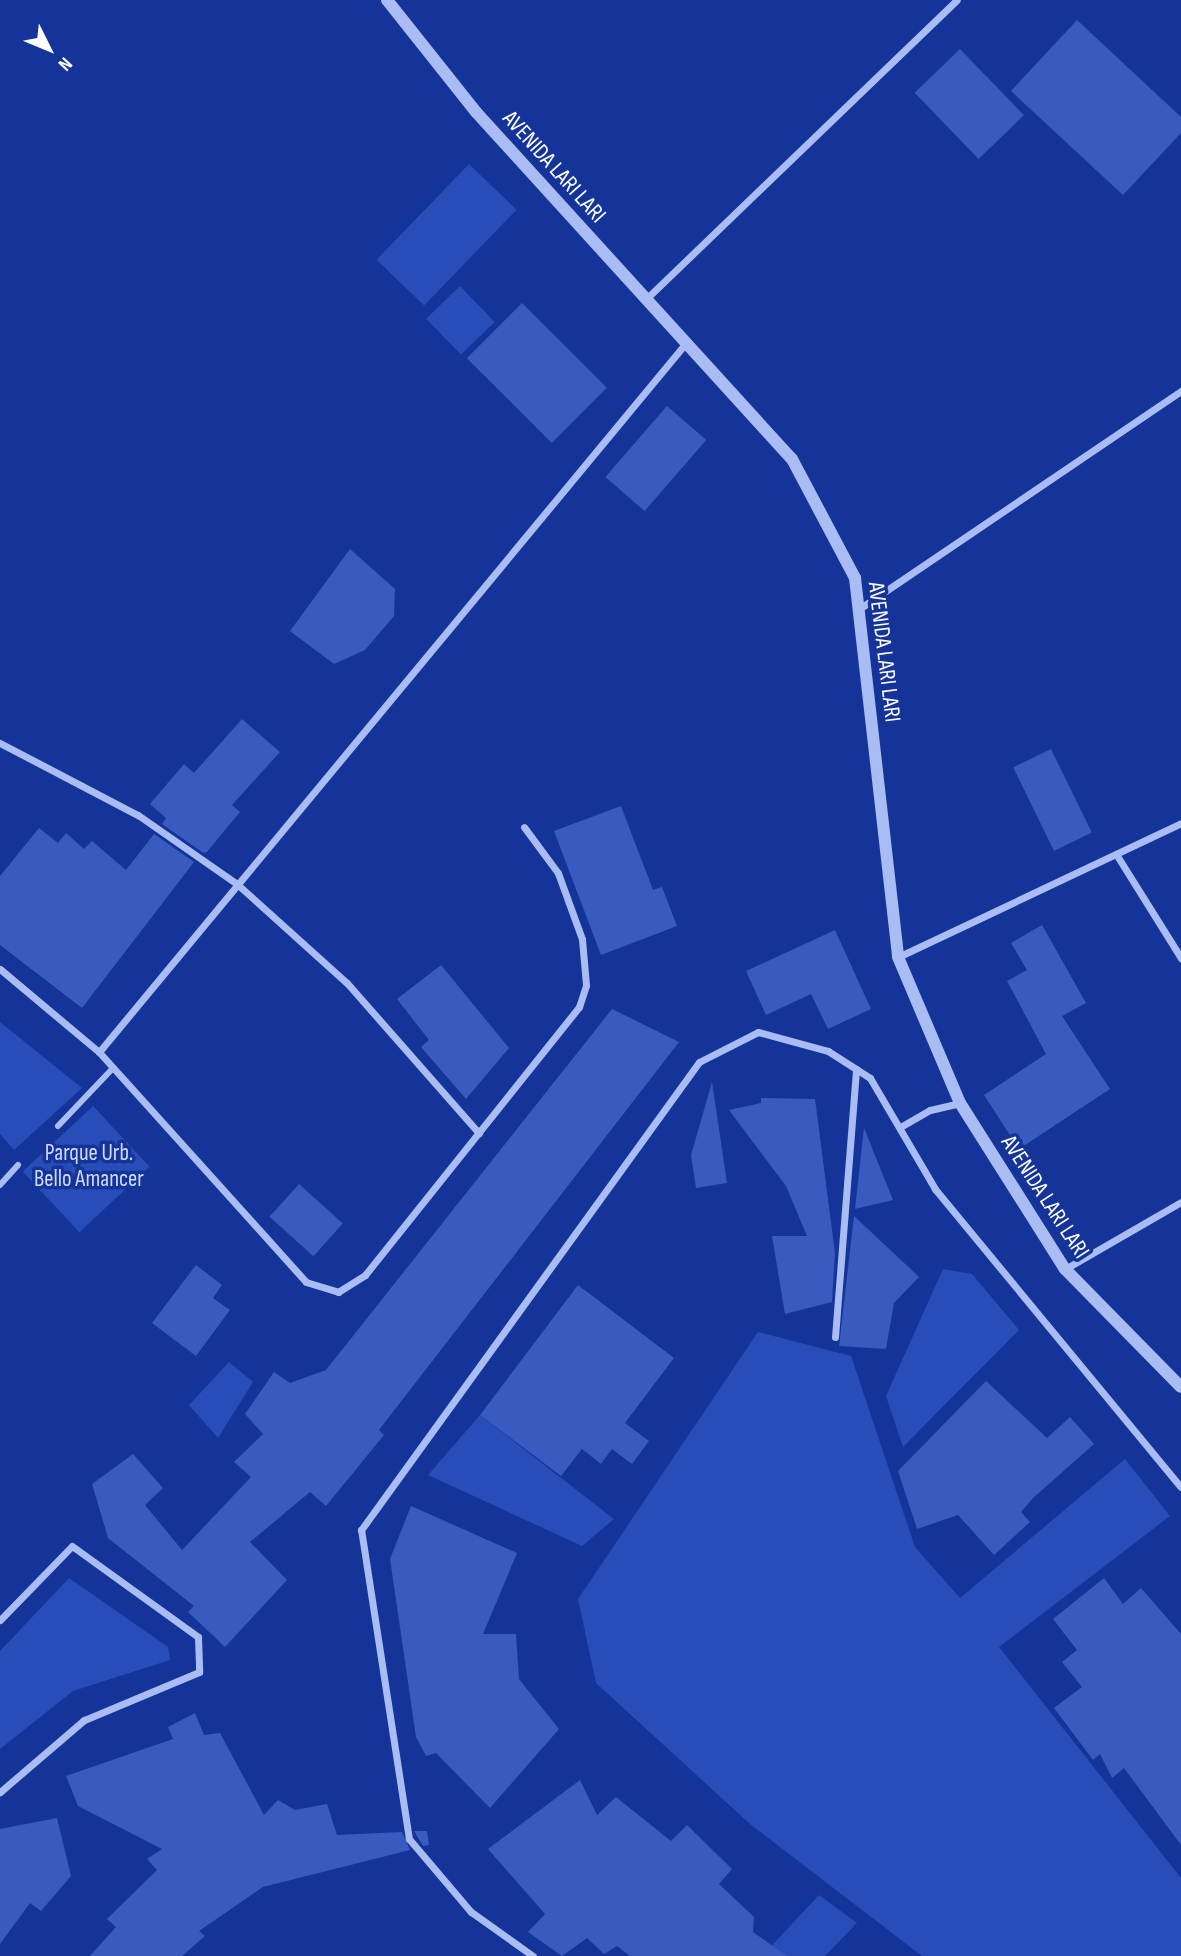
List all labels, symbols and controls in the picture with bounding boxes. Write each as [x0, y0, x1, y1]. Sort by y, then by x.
north arrow [14, 14, 84, 84]
text: N [53, 52, 77, 75]
street label: AVENIDA LARI LARI [496, 105, 612, 229]
street label: AVENIDA LARI LARI [862, 580, 906, 724]
street label: AVENIDA LARI LARI [995, 1130, 1095, 1264]
park label: Parque Urb. Bello Amancer [34, 1139, 144, 1193]

